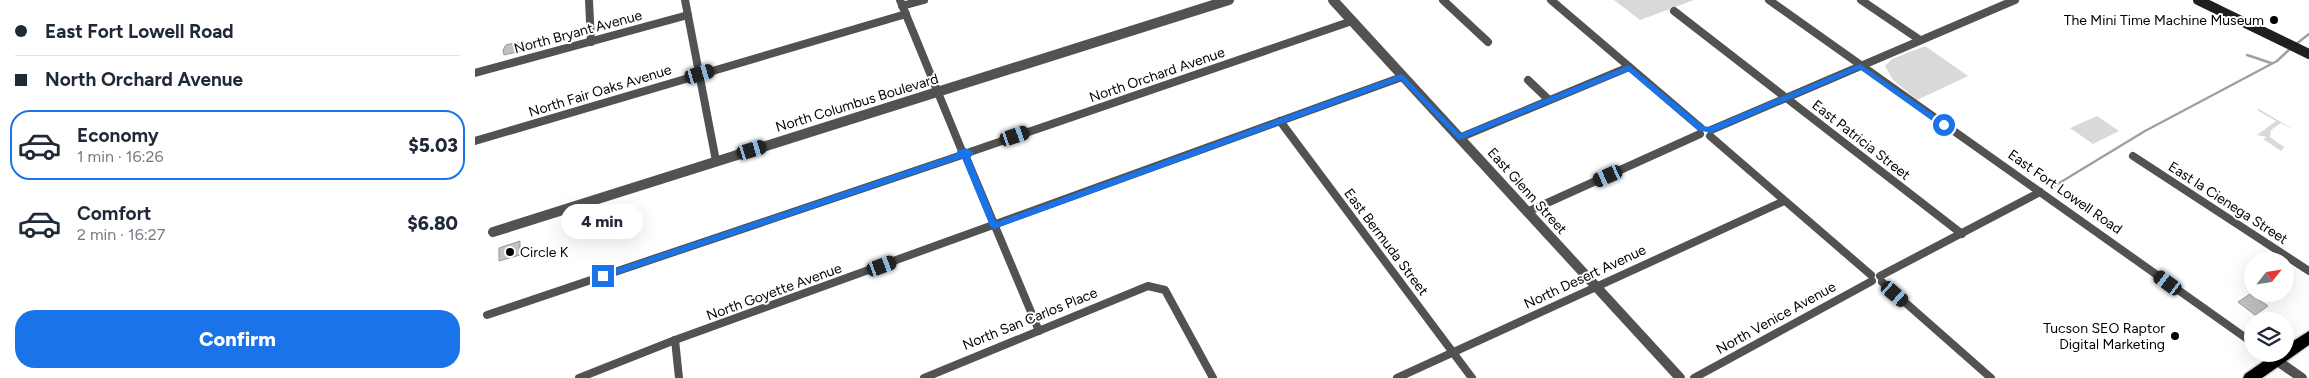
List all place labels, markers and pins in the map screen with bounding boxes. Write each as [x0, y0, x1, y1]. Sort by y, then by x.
place label: The Mini Time Machine Museum [2064, 12, 2264, 29]
marker: The Mini Time Machine Museum [2268, 14, 2280, 26]
place label: Circle K [520, 244, 569, 261]
marker: Circle K [504, 246, 516, 258]
place label: Tucson SEO Raptor Digital Marketing [2043, 320, 2165, 353]
marker: Tucson SEO Raptor Digital Marketing [2169, 330, 2181, 342]

